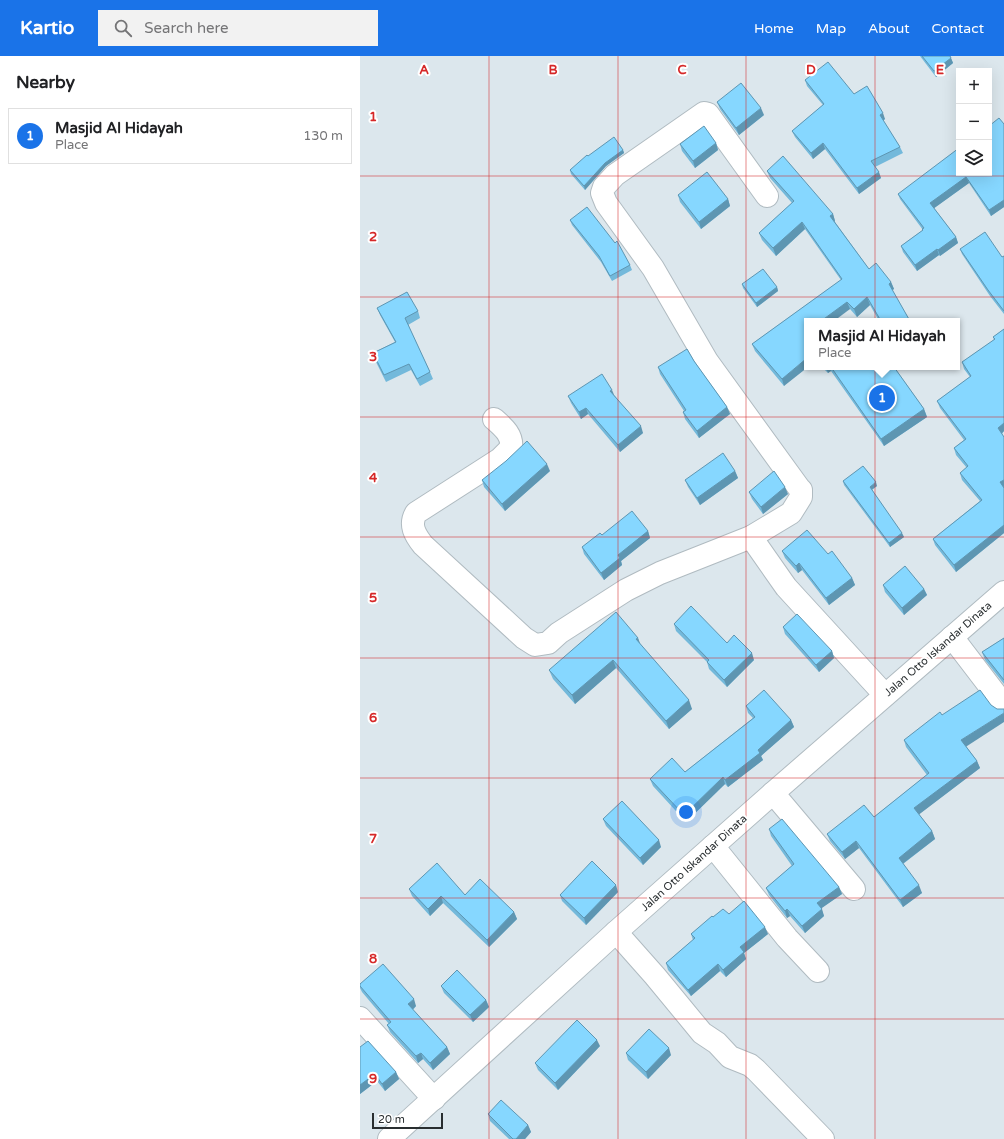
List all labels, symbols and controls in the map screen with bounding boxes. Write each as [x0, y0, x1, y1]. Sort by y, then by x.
search box [98, 10, 378, 46]
text: Kartio [20, 17, 74, 39]
icon: search [112, 17, 134, 39]
text: Search here [144, 19, 229, 37]
text: Home [754, 20, 794, 37]
text: Map [816, 20, 846, 37]
text: About [868, 20, 910, 37]
text: Contact [932, 20, 984, 37]
text: A [419, 62, 429, 78]
text: B [548, 62, 558, 78]
text: C [677, 62, 687, 78]
text: D [806, 62, 816, 78]
text: E [936, 62, 944, 78]
map controls [956, 68, 992, 176]
button: + [956, 68, 992, 104]
text: Nearby [16, 72, 75, 93]
button: − [956, 104, 992, 140]
text: 1 [369, 109, 377, 125]
text: Masjid Al Hidayah [55, 119, 183, 137]
text: 1 [26, 128, 34, 144]
text: 130 m [303, 128, 343, 144]
text: Place [55, 137, 88, 153]
button: layers [956, 140, 992, 176]
text: 2 [369, 229, 377, 245]
popup [804, 318, 960, 370]
text: Masjid Al Hidayah [818, 327, 946, 345]
text: Place [818, 345, 851, 361]
text: 3 [369, 349, 377, 365]
pin: 1 [869, 383, 895, 413]
text: 4 [369, 470, 378, 486]
text: 5 [369, 590, 377, 606]
street label: Jalan Otto Iskandar Dinata [882, 599, 994, 699]
text: 6 [369, 710, 377, 726]
your location [676, 802, 696, 822]
street label: Jalan Otto Iskandar Dinata [638, 812, 750, 914]
text: 7 [369, 831, 377, 847]
text: 8 [369, 951, 377, 967]
text: 9 [369, 1071, 377, 1087]
scale bar [372, 1111, 443, 1130]
text: 20 m [378, 1113, 405, 1126]

